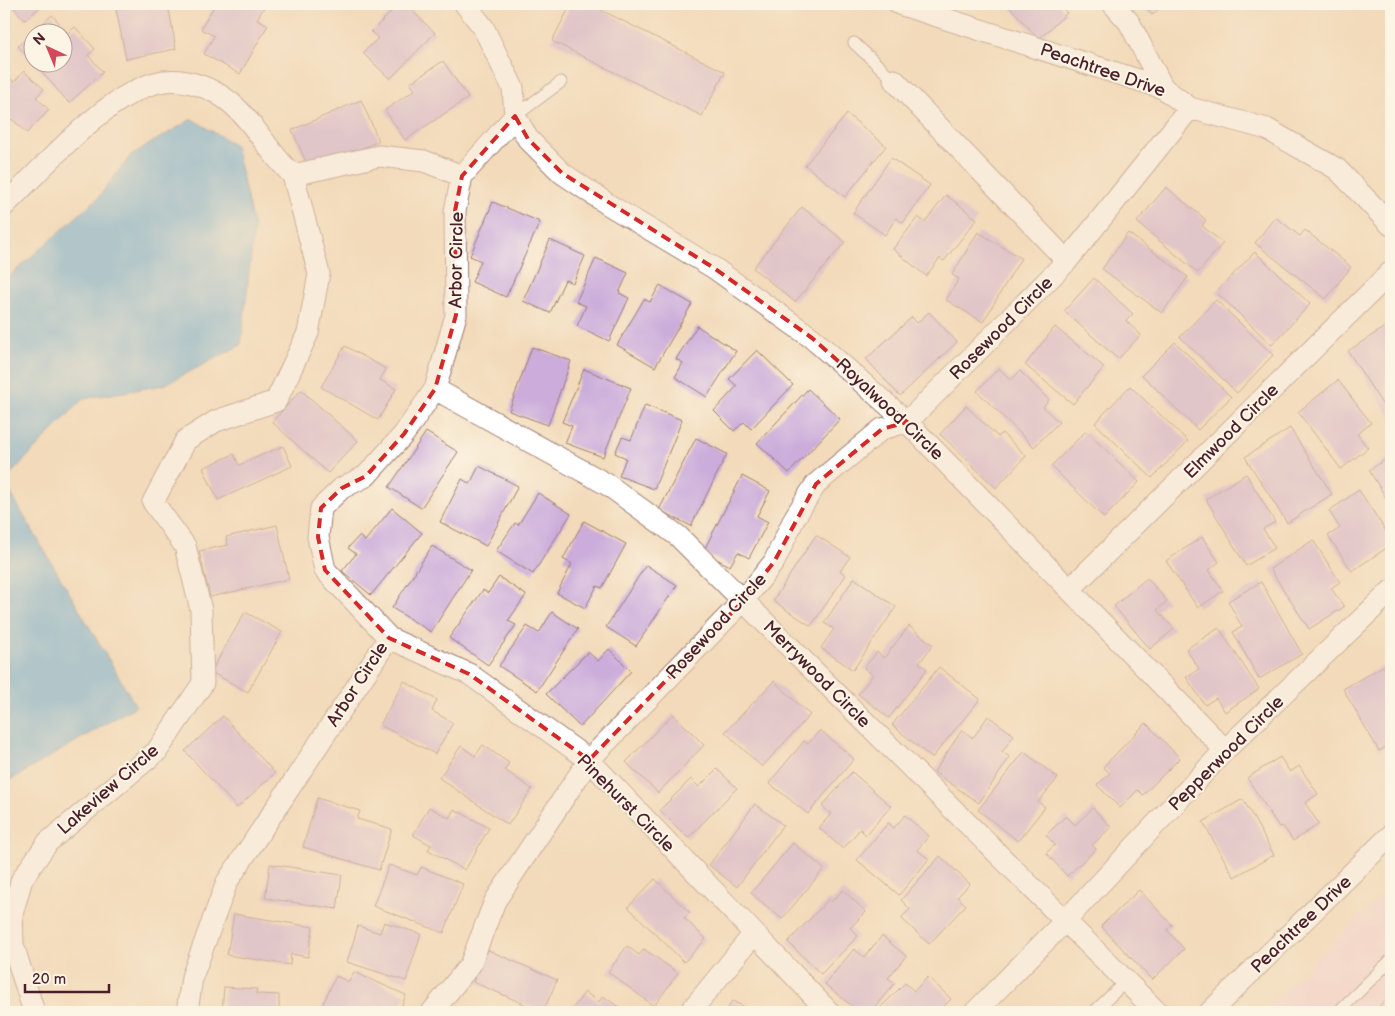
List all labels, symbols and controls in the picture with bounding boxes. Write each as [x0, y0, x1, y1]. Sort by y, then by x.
north arrow [22, 22, 72, 72]
text: N [30, 29, 49, 49]
street label: Peachtree Drive [1037, 39, 1169, 102]
street label: Arbor Circle [445, 211, 468, 308]
street label: Rosewood Circle [945, 272, 1058, 384]
street label: Royalwood Circle [831, 354, 948, 465]
street label: Elmwood Circle [1180, 379, 1283, 483]
street label: Rosewood Circle [662, 569, 771, 684]
street label: Merrywood Circle [759, 616, 875, 733]
street label: Arbor Circle [322, 638, 393, 730]
street label: Pepperwood Circle [1164, 691, 1289, 815]
street label: Lakeview Circle [54, 740, 163, 839]
street label: Pinehurst Circle [572, 750, 679, 857]
street label: Peachtree Drive [1247, 871, 1356, 977]
scale bar [25, 961, 109, 993]
text: 20 m [32, 970, 66, 989]

